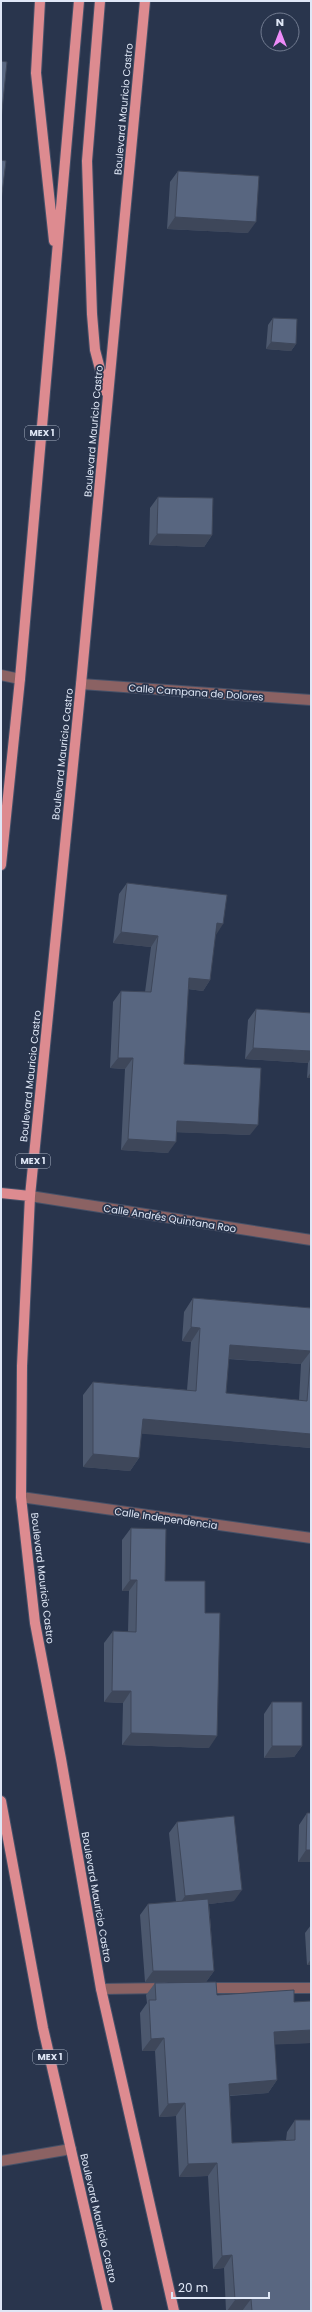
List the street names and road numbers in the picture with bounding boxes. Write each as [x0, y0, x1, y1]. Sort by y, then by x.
street label: Boulevard Mauricio Castro [110, 43, 137, 176]
street label: Boulevard Mauricio Castro [80, 365, 107, 498]
road number: MEX 1 [25, 426, 59, 440]
street label: Calle Campana de Dolores [128, 680, 264, 705]
street label: Boulevard Mauricio Castro [48, 688, 77, 821]
street label: Boulevard Mauricio Castro [16, 1010, 45, 1143]
road number: MEX 1 [16, 1154, 50, 1168]
street label: Calle Andrés Quintana Roo [102, 1201, 237, 1236]
street label: Calle Independencia [113, 1504, 219, 1533]
street label: Boulevard Mauricio Castro [27, 1512, 58, 1645]
street label: Boulevard Mauricio Castro [78, 1831, 115, 1963]
road number: MEX 1 [33, 2050, 67, 2064]
street label: Boulevard Mauricio Castro [76, 2152, 121, 2284]

